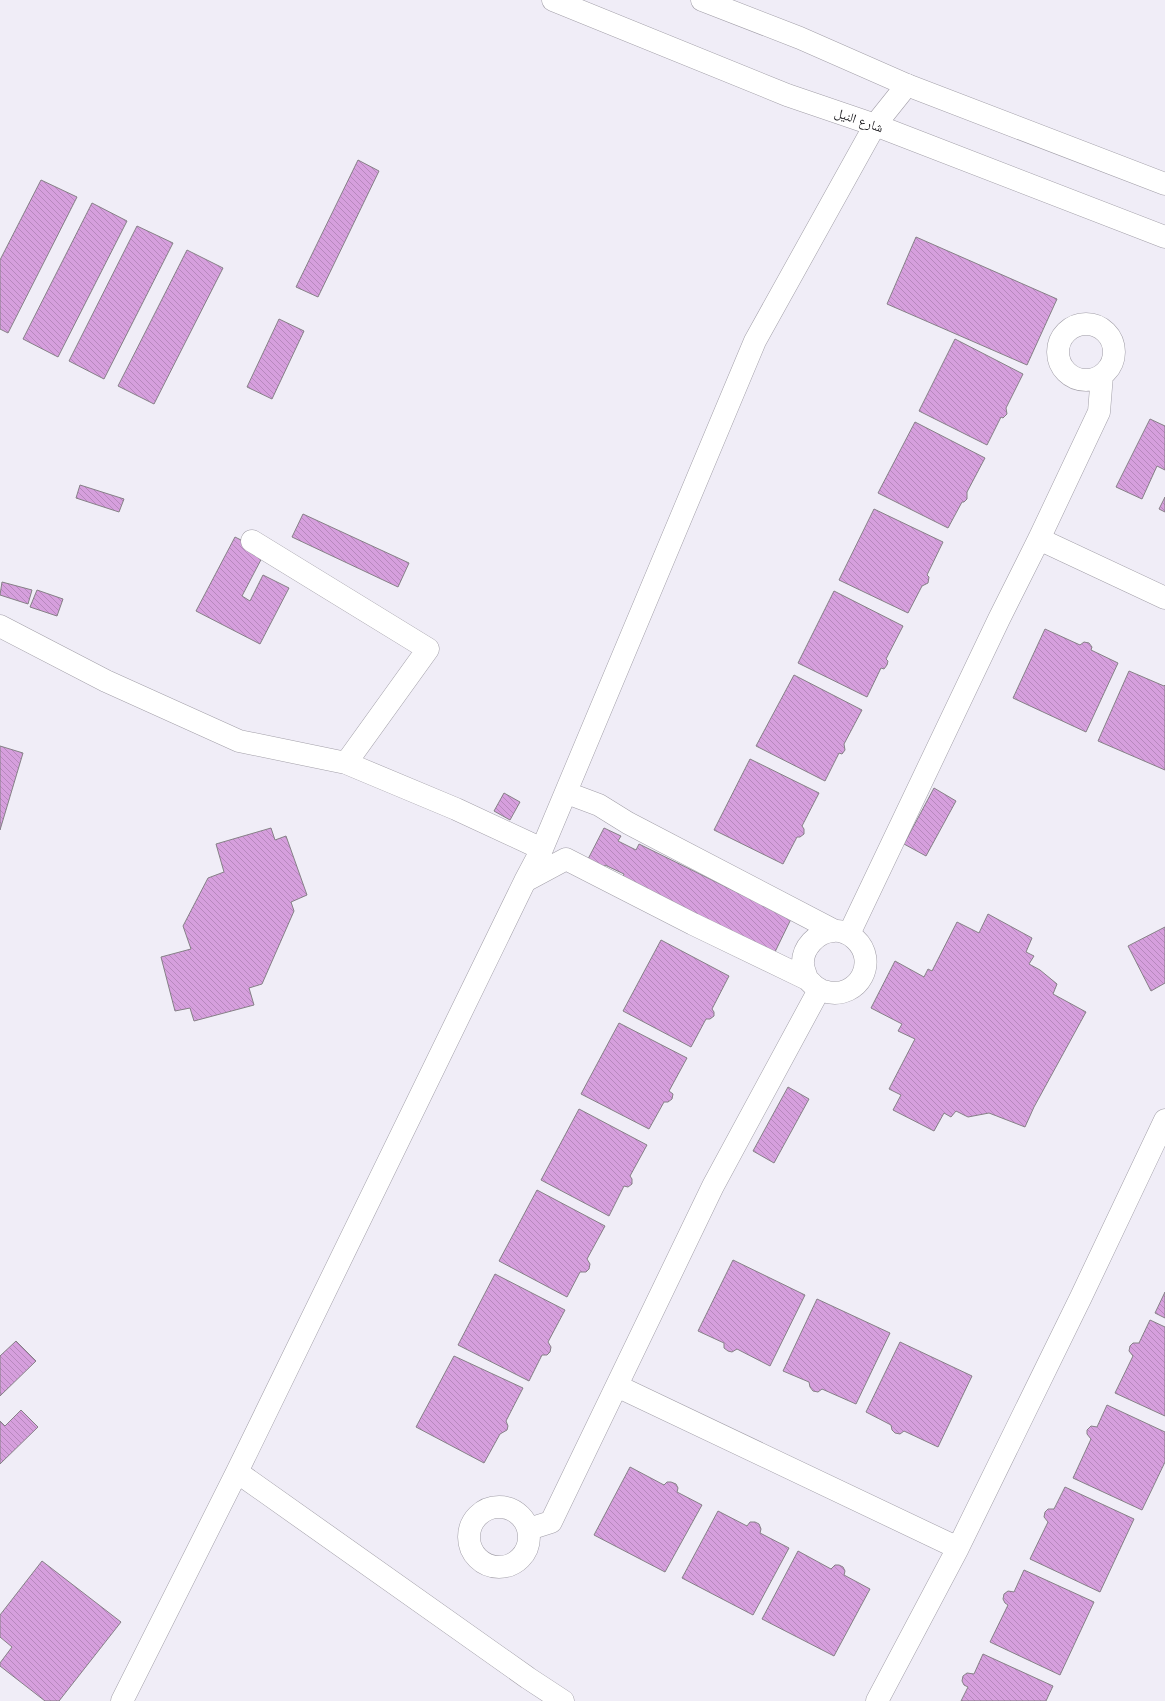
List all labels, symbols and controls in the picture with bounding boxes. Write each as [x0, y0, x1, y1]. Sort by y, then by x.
street label: شارع النيل [832, 105, 885, 137]

